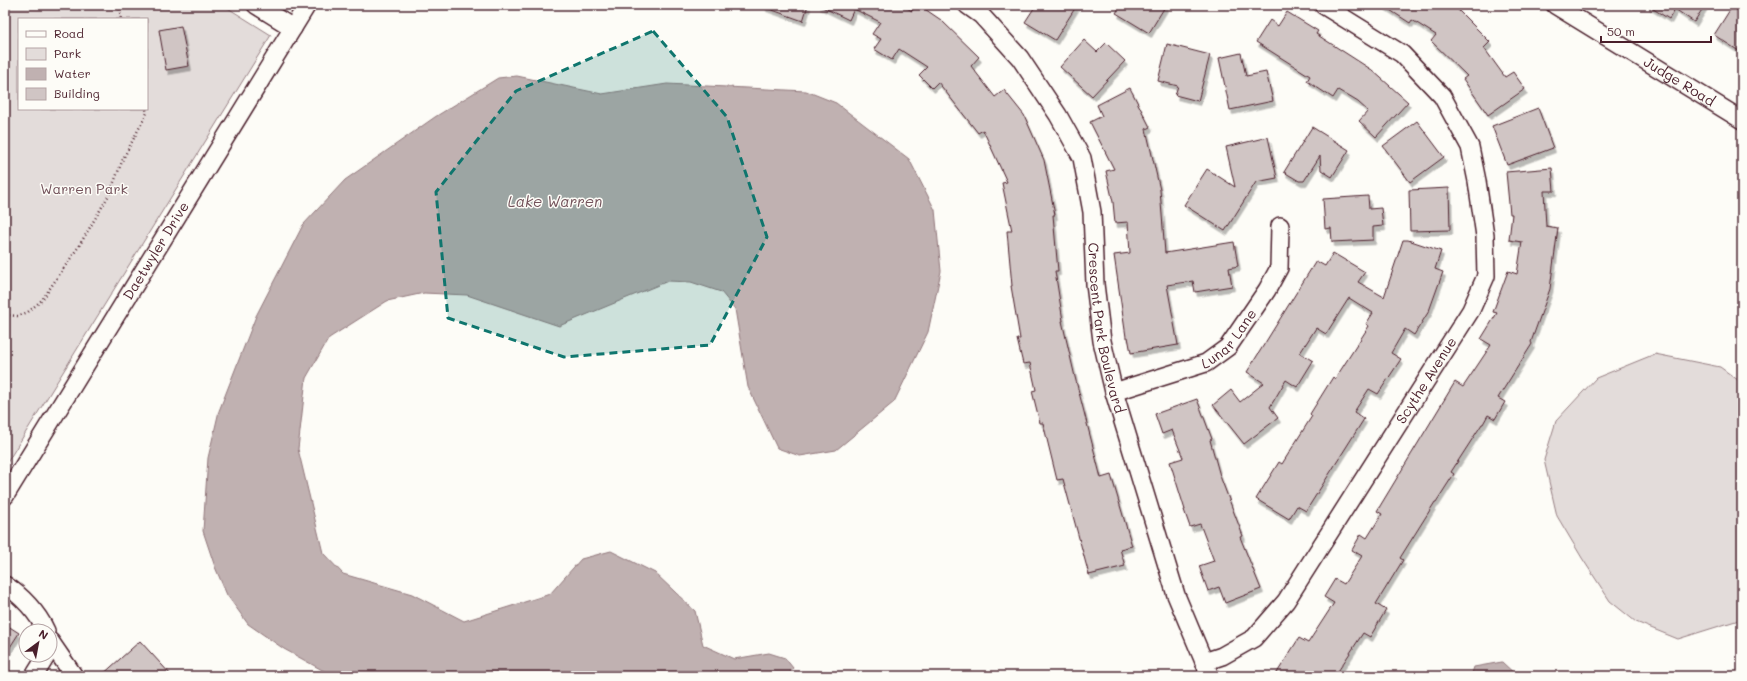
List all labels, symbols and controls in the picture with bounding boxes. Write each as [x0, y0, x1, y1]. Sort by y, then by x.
legend [18, 18, 148, 110]
scale bar [1601, 18, 1711, 44]
text: 50 m [1607, 23, 1635, 39]
text: Road [54, 25, 84, 41]
text: Park [54, 45, 81, 61]
street label: Judge Road [1640, 52, 1719, 110]
text: Water [54, 65, 91, 81]
text: Building [54, 85, 100, 101]
park label: Warren Park [40, 179, 128, 198]
water label: Lake Warren [508, 191, 602, 211]
street label: Daetwyler Drive [118, 198, 193, 303]
street label: Crescent Park Boulevard [1084, 242, 1130, 415]
street label: Lunar Lane [1199, 305, 1260, 373]
street label: Scythe Avenue [1391, 333, 1460, 427]
north arrow [18, 623, 58, 663]
text: N [36, 626, 51, 643]

